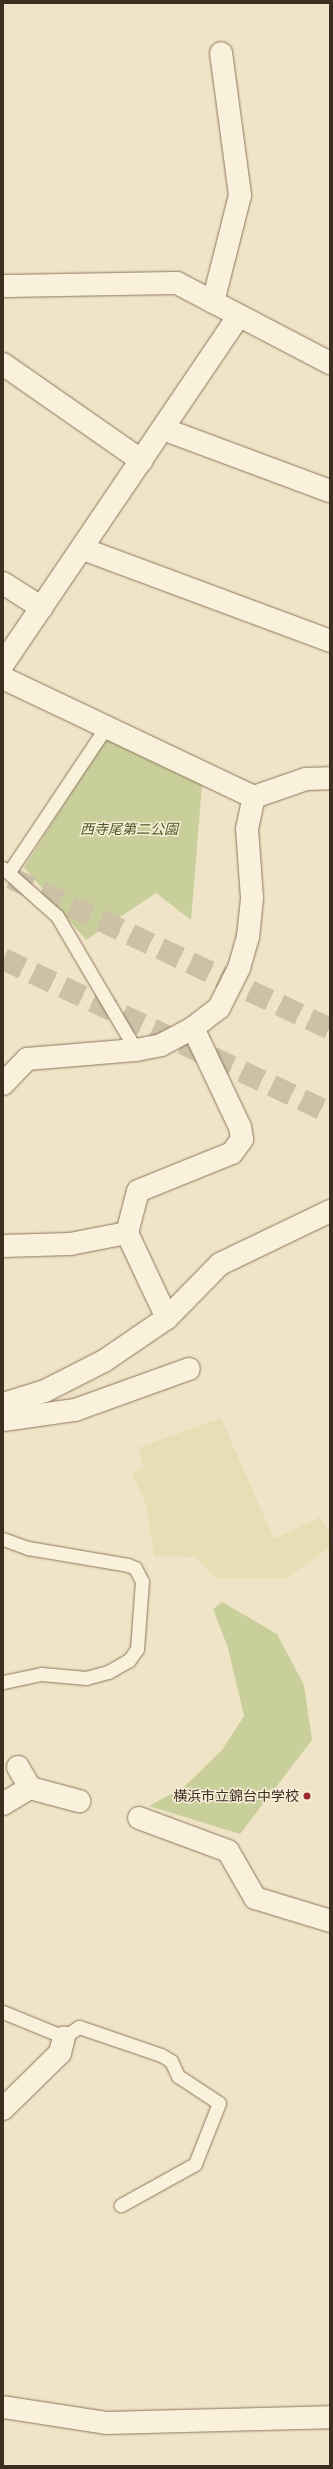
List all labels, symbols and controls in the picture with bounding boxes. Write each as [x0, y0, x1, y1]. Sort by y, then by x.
park label: 西寺尾第二公園 [80, 821, 178, 837]
place label: 横浜市立錦台中学校 [173, 1788, 299, 1804]
marker: 横浜市立錦台中学校 [302, 1791, 312, 1801]

